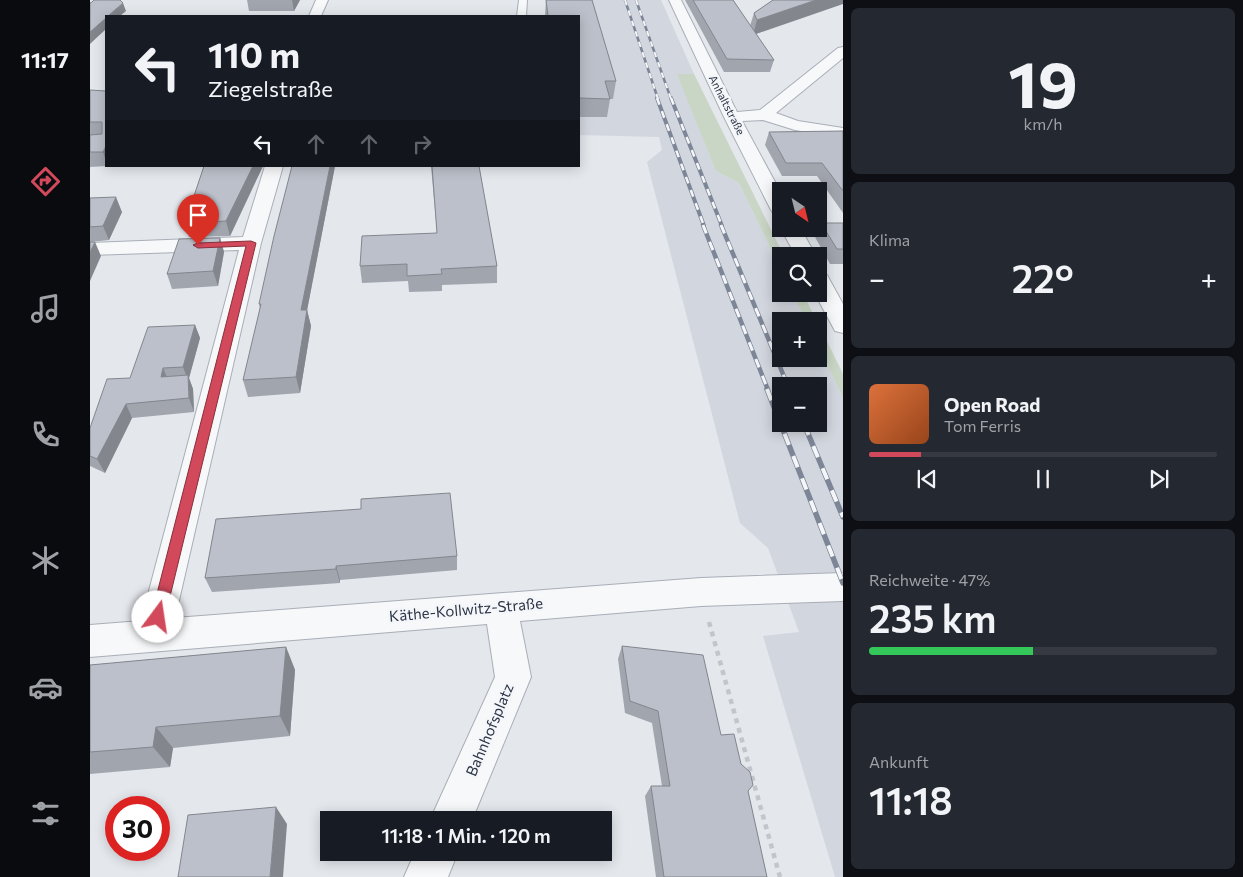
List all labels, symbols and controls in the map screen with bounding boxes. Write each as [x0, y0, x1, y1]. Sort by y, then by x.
text: 110 m [208, 32, 300, 75]
icon: left [125, 35, 190, 100]
text: 19 [1008, 42, 1078, 121]
text: 11:17 [21, 46, 69, 73]
street label: Anhaltstraße [707, 73, 748, 137]
text: Ziegelstraße [208, 75, 333, 102]
text: km/h [1024, 114, 1062, 133]
icon: left [249, 130, 277, 158]
icon: ahead [302, 130, 330, 158]
icon: ahead [355, 130, 383, 158]
icon: right [408, 130, 436, 158]
icon: directions [28, 164, 63, 199]
north arrow [772, 182, 828, 238]
map controls [772, 182, 827, 432]
pin [177, 194, 219, 245]
icon: arrive [184, 201, 212, 229]
text: Klima [869, 230, 910, 249]
button: search [772, 247, 827, 302]
text: 22° [1012, 254, 1074, 301]
text: − [869, 261, 885, 295]
text: + [1201, 261, 1217, 295]
icon: music [28, 291, 63, 326]
button: + [772, 312, 827, 367]
button: − [772, 377, 827, 432]
text: Open Road [944, 393, 1040, 416]
text: Tom Ferris [944, 416, 1021, 435]
icon: phone [28, 417, 63, 452]
icon: previous [913, 465, 941, 493]
icon: pause [1029, 465, 1057, 493]
icon: next [1145, 465, 1173, 493]
icon: climate [28, 543, 63, 578]
text: Reichweite · 47% [869, 570, 990, 589]
position arrow [131, 590, 183, 642]
street label: Käthe-Kollwitz-Straße [388, 593, 544, 625]
text: 235 km [869, 594, 996, 641]
icon: car [28, 670, 63, 705]
street label: Bahnhofsplatz [461, 681, 517, 779]
text: Ankunft [869, 752, 929, 771]
text: 11:18 [869, 776, 953, 823]
icon: filters [28, 796, 63, 831]
speed limit sign: 30 [105, 796, 170, 861]
text: 11:18 · 1 Min. · 120 m [381, 824, 551, 847]

